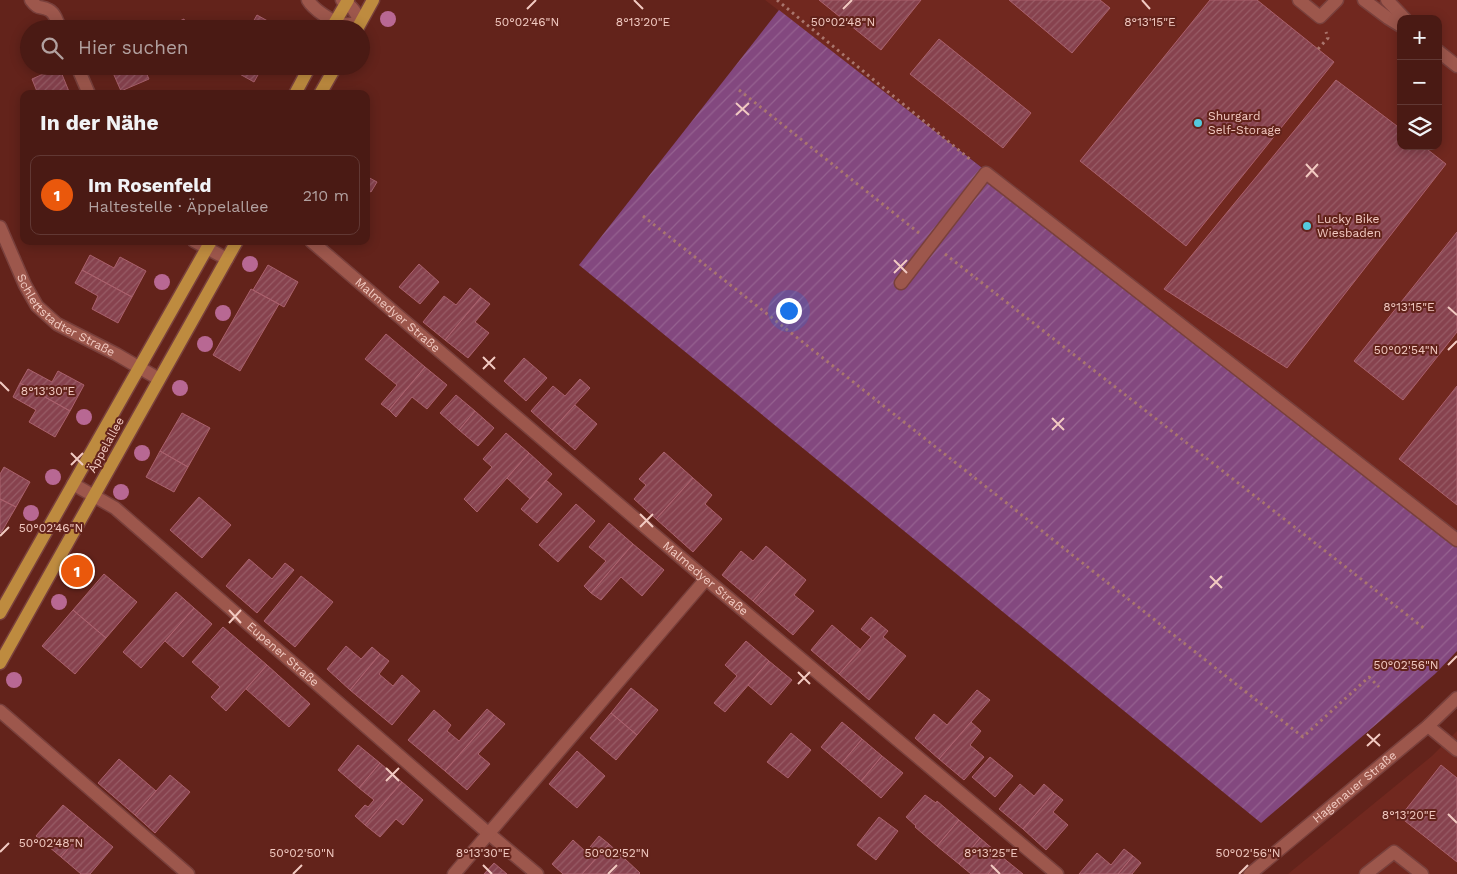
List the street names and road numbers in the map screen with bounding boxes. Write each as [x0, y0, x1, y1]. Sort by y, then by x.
street label: Schlettstadter Straße [14, 272, 117, 359]
street label: Malmedyer Straße [352, 275, 443, 355]
street label: Äppelallee [85, 415, 127, 475]
street label: Malmedyer Straße [660, 538, 751, 618]
street label: Eupener Straße [244, 619, 322, 689]
street label: Hagenauer Straße [1310, 748, 1399, 826]

